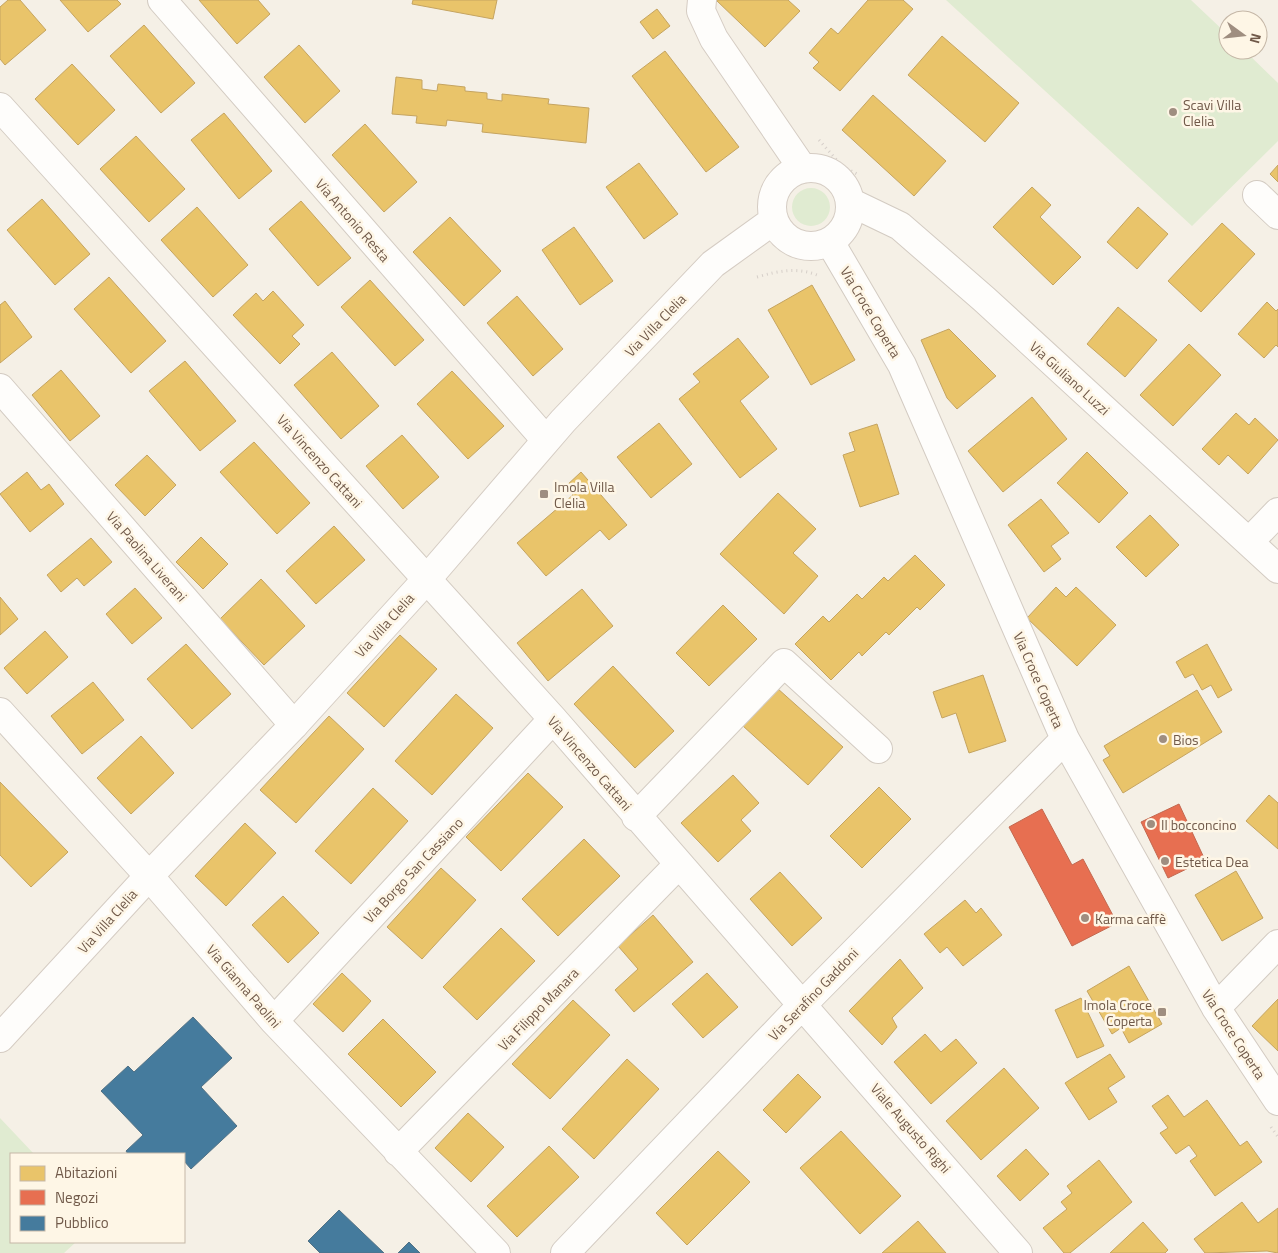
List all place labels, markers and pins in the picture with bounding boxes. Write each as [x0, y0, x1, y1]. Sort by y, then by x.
place label: Scavi Villa Clelia [1183, 94, 1241, 131]
marker: Scavi Villa Clelia [1167, 106, 1179, 118]
place label: Imola Villa Clelia [554, 476, 615, 513]
marker: Imola Villa Clelia [538, 488, 550, 500]
place label: Bios [1173, 729, 1199, 750]
marker: Bios [1157, 733, 1169, 745]
place label: Il bocconcino [1161, 814, 1237, 835]
marker: Il bocconcino [1145, 818, 1157, 830]
place label: Estetica Dea [1175, 851, 1249, 872]
marker: Estetica Dea [1159, 855, 1171, 867]
place label: Karma caffè [1095, 908, 1166, 929]
marker: Karma caffè [1079, 912, 1091, 924]
place label: Imola Croce Coperta [1083, 994, 1152, 1031]
marker: Imola Croce Coperta [1156, 1006, 1168, 1018]

